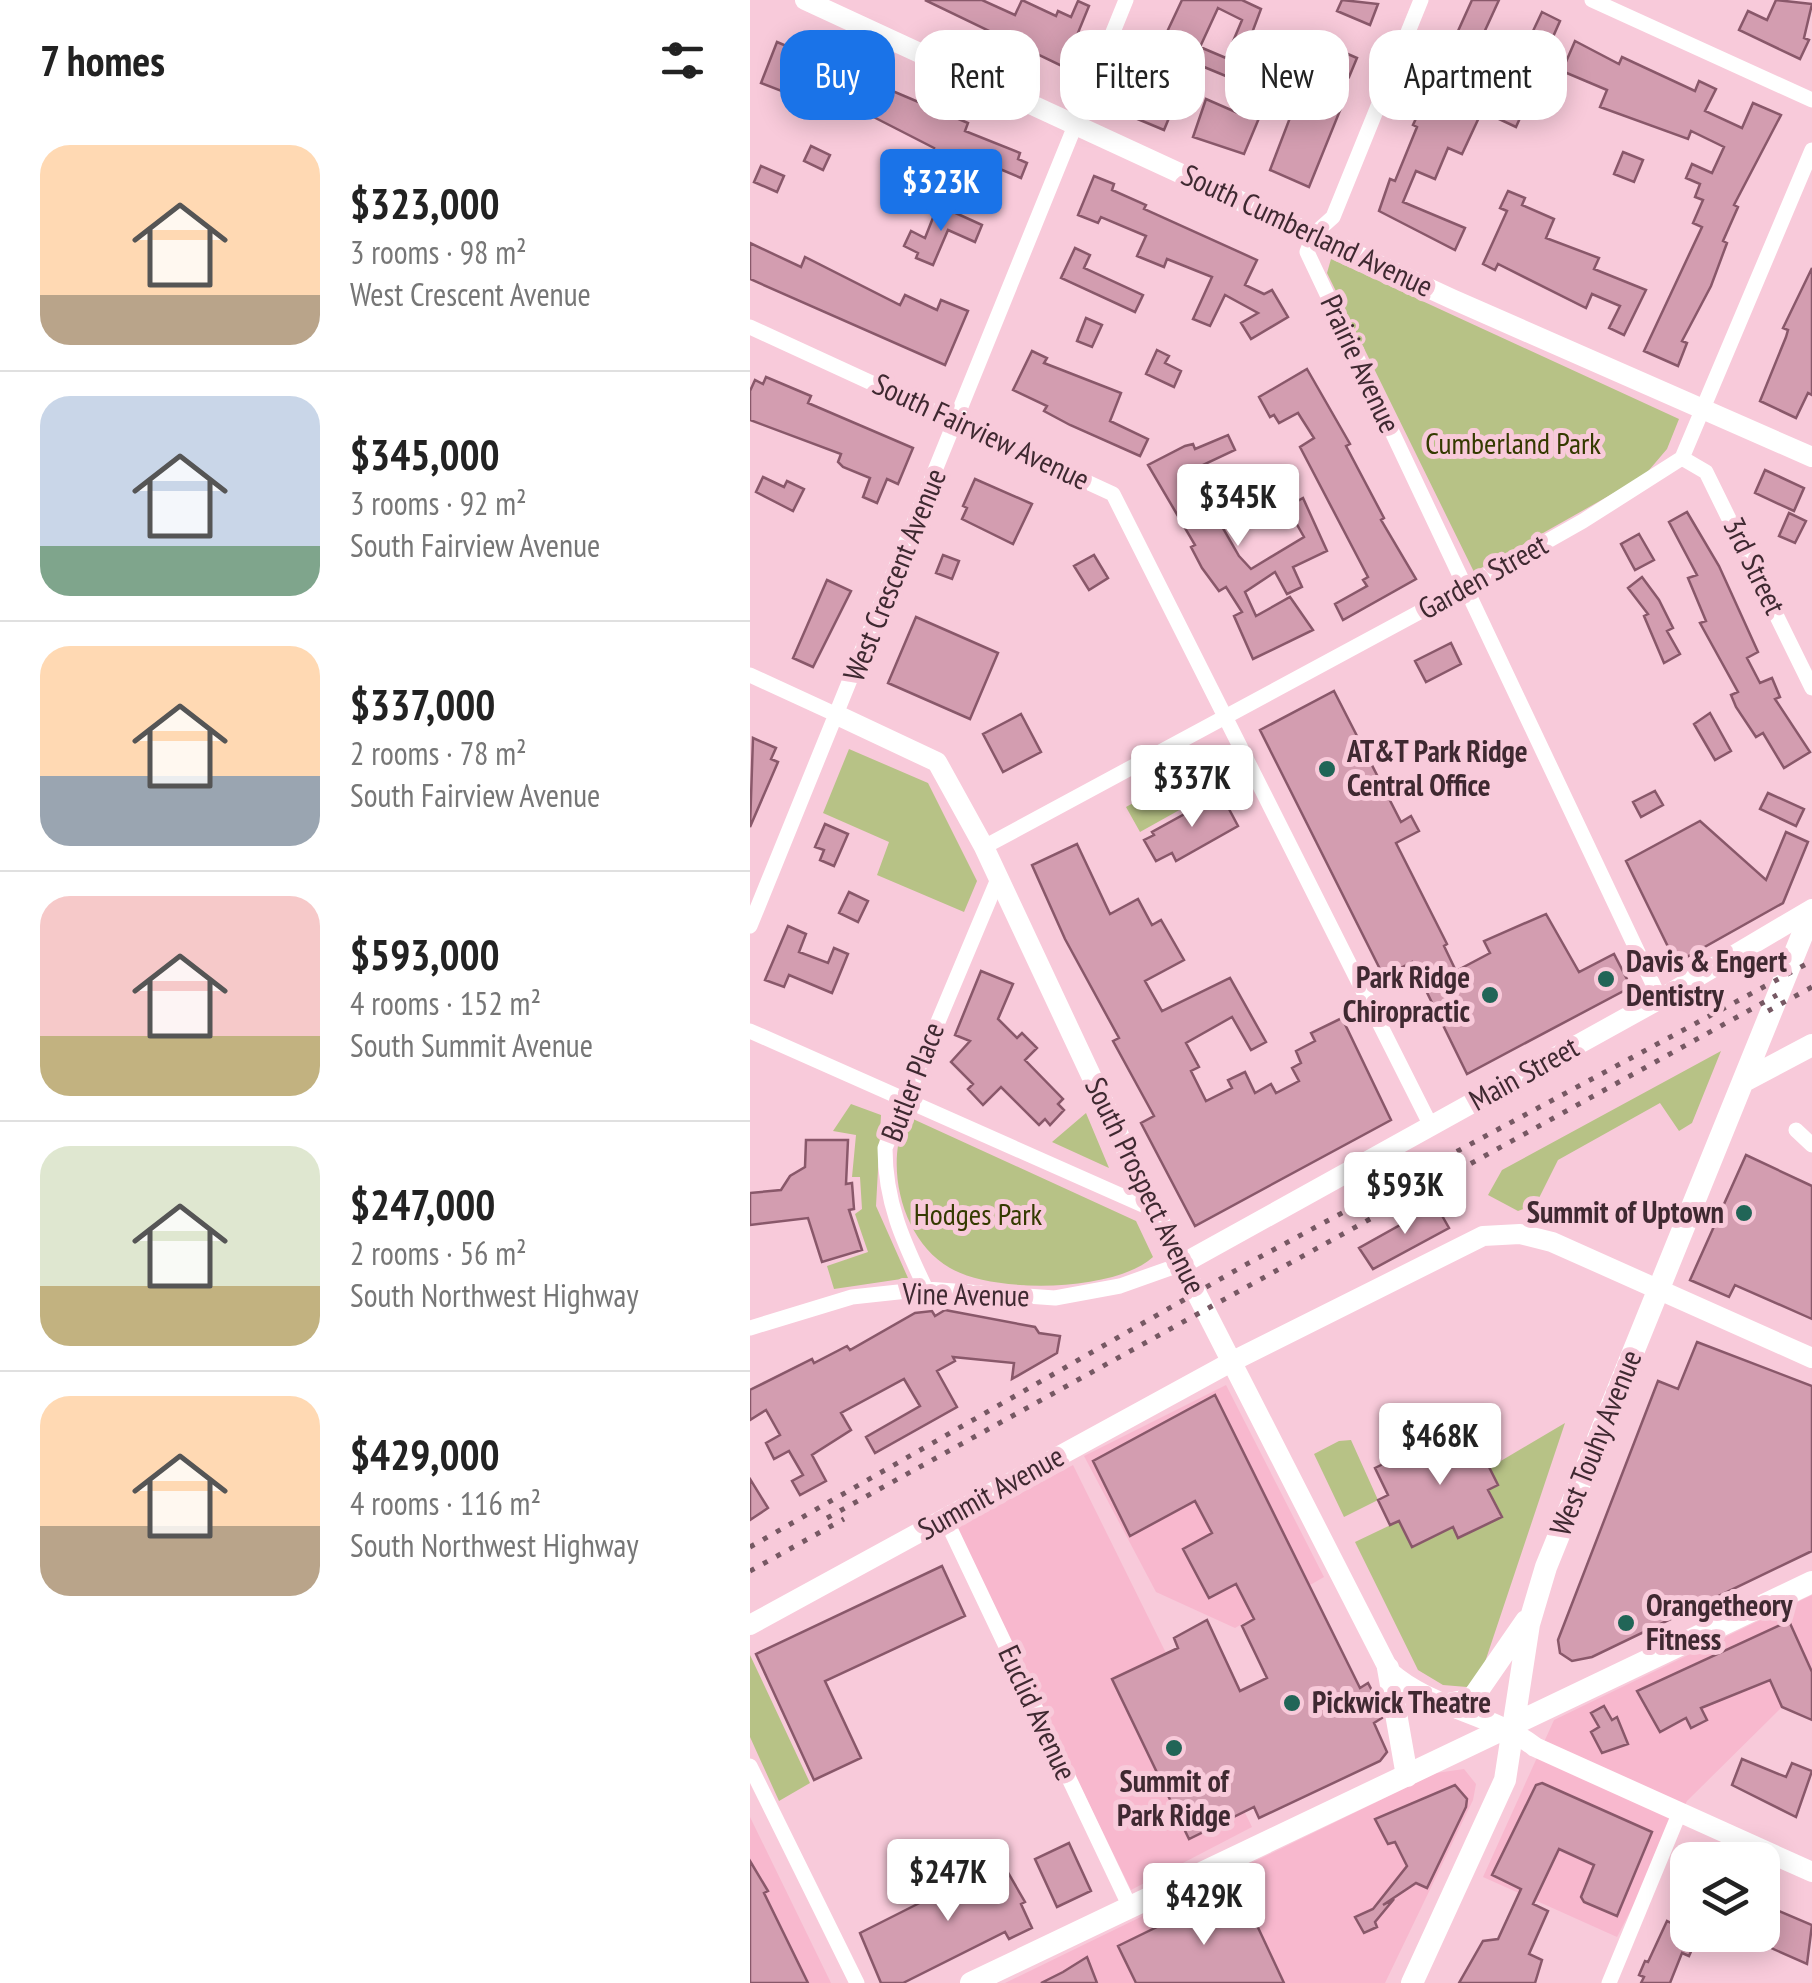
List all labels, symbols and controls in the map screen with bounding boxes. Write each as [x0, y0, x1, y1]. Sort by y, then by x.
chip: Buy [780, 30, 895, 120]
chip: Rent [915, 30, 1040, 120]
chip: Filters [1060, 30, 1205, 120]
chip: New [1225, 30, 1349, 120]
chip: Apartment [1369, 30, 1567, 120]
text: 7 homes [40, 33, 165, 88]
icon: filters [655, 33, 710, 88]
pin: $323K [871, 149, 1011, 234]
street label: South Cumberland Avenue [1176, 154, 1439, 305]
text: $323K [902, 160, 980, 202]
text: $323,000 [350, 176, 500, 231]
icon: home [120, 185, 240, 305]
text: 3 rooms · 98 m² [350, 231, 527, 273]
text: West Crescent Avenue [350, 273, 591, 315]
street label: Prairie Avenue [1312, 288, 1410, 439]
street label: South Fairview Avenue [867, 363, 1096, 498]
park label: Cumberland Park [1425, 423, 1601, 462]
text: $345,000 [350, 427, 500, 482]
icon: home [120, 436, 240, 556]
street label: West Crescent Avenue [833, 462, 954, 686]
pin: $345K [1168, 464, 1308, 549]
text: $345K [1199, 475, 1277, 517]
text: 3 rooms · 92 m² [350, 482, 527, 524]
street label: 3rd Street [1715, 510, 1796, 621]
text: South Fairview Avenue [350, 524, 600, 566]
street label: Garden Street [1411, 524, 1554, 627]
text: $337,000 [350, 677, 495, 732]
icon: home [120, 686, 240, 806]
place label: AT&T Park Ridge Central Office [1346, 731, 1528, 804]
text: 2 rooms · 78 m² [350, 732, 527, 774]
pin: $337K [1122, 745, 1262, 830]
text: $337K [1153, 756, 1231, 798]
marker: AT&T Park Ridge Central Office [1316, 758, 1338, 780]
text: South Fairview Avenue [350, 774, 600, 816]
text: $593,000 [350, 927, 500, 982]
icon: home [120, 936, 240, 1056]
place label: Davis & Engert Dentistry [1626, 941, 1787, 1014]
place label: Park Ridge Chiropractic [1343, 957, 1470, 1030]
marker: Davis & Engert Dentistry [1595, 968, 1617, 990]
text: 4 rooms · 152 m² [350, 982, 541, 1024]
marker: Park Ridge Chiropractic [1479, 984, 1501, 1006]
street label: Butler Place [871, 1016, 952, 1147]
text: South Summit Avenue [350, 1024, 593, 1066]
street label: Main Street [1462, 1026, 1586, 1119]
street label: South Prospect Avenue [1077, 1071, 1216, 1300]
pin: $593K [1335, 1152, 1475, 1237]
text: $593K [1366, 1163, 1444, 1205]
text: $247,000 [350, 1177, 495, 1232]
icon: home [120, 1186, 240, 1306]
place label: Summit of Uptown [1527, 1192, 1724, 1231]
park label: Hodges Park [914, 1194, 1043, 1233]
marker: Summit of Uptown [1733, 1202, 1755, 1224]
text: 2 rooms · 56 m² [350, 1232, 527, 1274]
street label: Vine Avenue [901, 1273, 1030, 1314]
text: South Northwest Highway [350, 1274, 638, 1316]
street label: West Touhy Avenue [1540, 1344, 1650, 1541]
pin: $468K [1370, 1403, 1510, 1488]
text: $468K [1401, 1414, 1479, 1456]
text: $429,000 [350, 1427, 500, 1482]
icon: home [120, 1436, 240, 1556]
street label: Summit Avenue [910, 1436, 1070, 1548]
text: 4 rooms · 116 m² [350, 1482, 541, 1524]
text: South Northwest Highway [350, 1524, 638, 1566]
place label: Orangetheory Fitness [1646, 1585, 1794, 1658]
marker: Orangetheory Fitness [1615, 1612, 1637, 1634]
street label: Euclid Avenue [990, 1639, 1087, 1786]
place label: Pickwick Theatre [1312, 1682, 1491, 1721]
marker: Pickwick Theatre [1281, 1692, 1303, 1714]
marker: Summit of Park Ridge [1163, 1737, 1185, 1759]
place label: Summit of Park Ridge [1117, 1761, 1231, 1834]
pin: $247K [878, 1839, 1018, 1924]
map controls [1670, 1842, 1780, 1952]
button: layers [1670, 1842, 1780, 1952]
text: $247K [909, 1850, 987, 1892]
pin: $429K [1134, 1863, 1274, 1948]
text: $429K [1165, 1874, 1243, 1916]

